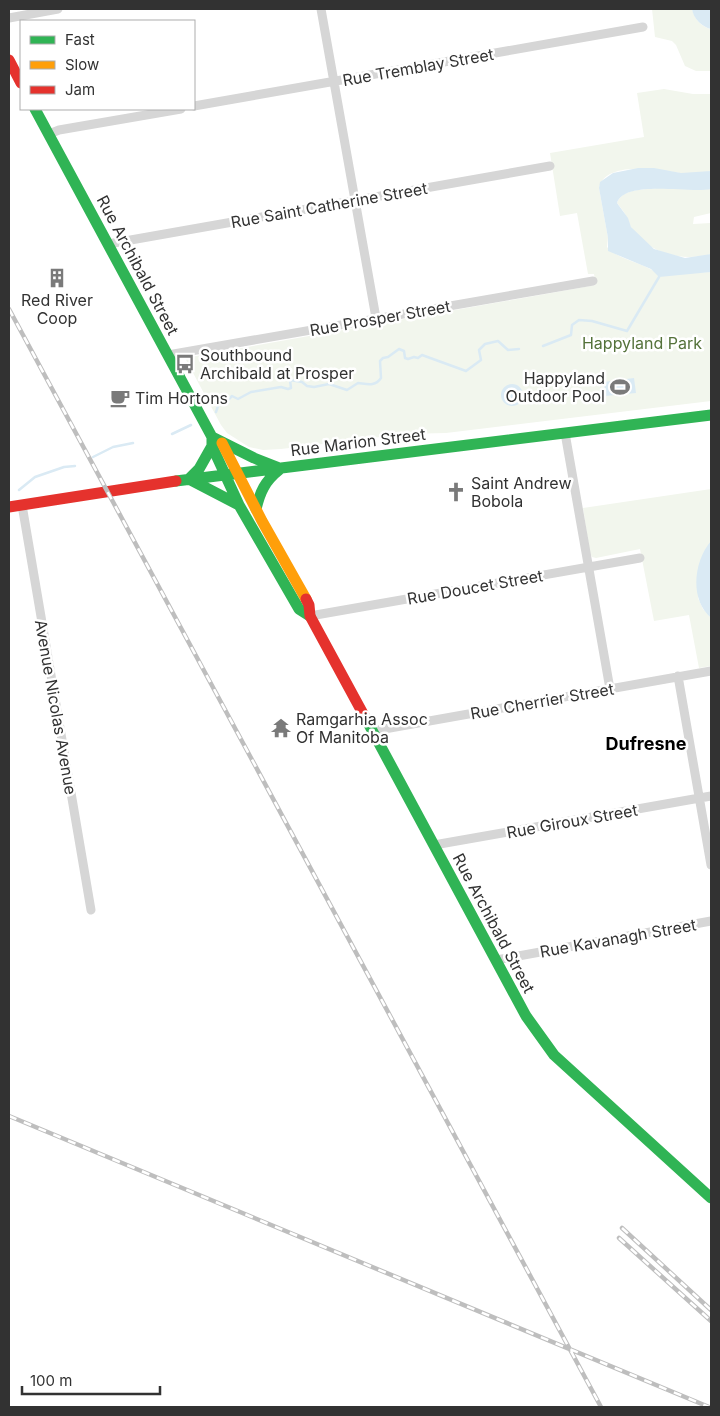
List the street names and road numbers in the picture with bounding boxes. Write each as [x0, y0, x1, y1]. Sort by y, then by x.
street label: Rue Tremblay Street [341, 44, 495, 90]
street label: Rue Saint Catherine Street [229, 178, 429, 232]
street label: Rue Archibald Street [93, 192, 183, 338]
street label: Rue Prosper Street [308, 296, 452, 340]
street label: Rue Marion Street [289, 424, 427, 460]
street label: Rue Doucet Street [406, 565, 544, 609]
street label: Avenue Nicolas Avenue [31, 618, 81, 796]
street label: Rue Cherrier Street [469, 679, 615, 723]
street label: Rue Giroux Street [505, 800, 639, 842]
street label: Rue Archibald Street [449, 850, 539, 996]
street label: Rue Kavanagh Street [538, 914, 698, 962]

